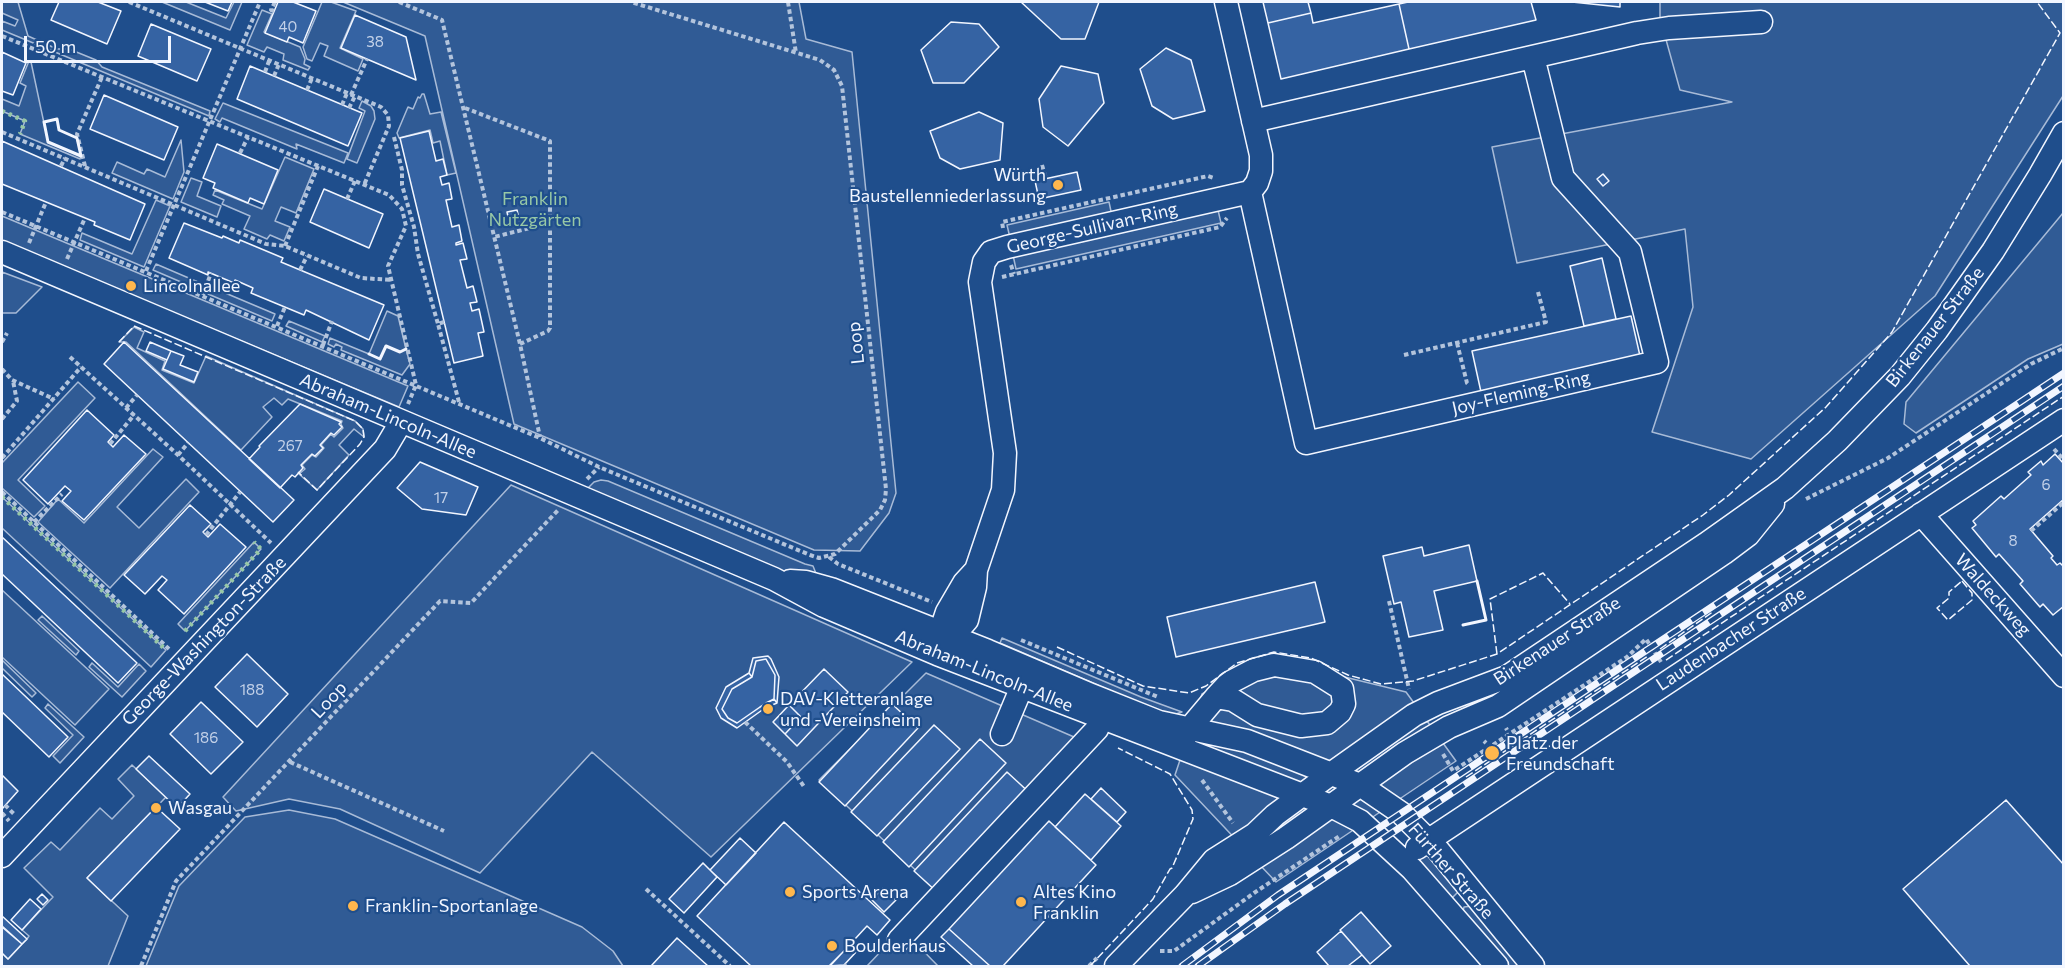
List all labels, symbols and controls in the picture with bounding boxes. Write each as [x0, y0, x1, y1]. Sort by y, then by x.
house number: 40 [279, 18, 297, 36]
scale bar [27, 24, 174, 62]
house number: 38 [366, 33, 384, 51]
text: 50 m [35, 35, 76, 57]
place label: Würth Baustellenniederlassung [849, 164, 1046, 207]
marker: Würth Baustellenniederlassung [1051, 178, 1065, 192]
park label: Franklin Nutzgärten [488, 188, 582, 230]
street label: George-Sullivan-Ring [1004, 198, 1180, 258]
street label: Birkenauer Straße [1881, 263, 1989, 391]
place label: Lincolnallee [143, 275, 240, 297]
marker: Lincolnallee [124, 279, 138, 293]
street label: Loop [843, 321, 869, 365]
street label: Joy-Fleming-Ring [1450, 367, 1592, 419]
street label: Abraham-Lincoln-Allee [296, 369, 480, 463]
house number: 267 [277, 437, 303, 455]
house number: 6 [2041, 476, 2051, 494]
house number: 17 [434, 489, 448, 507]
house number: 8 [2008, 532, 2018, 550]
street label: Waldeckweg [1950, 549, 2036, 641]
street label: George-Washington-Straße [117, 552, 291, 730]
street label: Laudenbacher Straße [1652, 583, 1810, 695]
street label: Birkenauer Straße [1490, 592, 1624, 690]
street label: Abraham-Lincoln-Allee [892, 625, 1076, 717]
street label: Loop [307, 677, 351, 723]
house number: 188 [240, 681, 264, 699]
place label: DAV-Kletteranlage und -Vereinsheim [780, 688, 933, 730]
marker: DAV-Kletteranlage und -Vereinsheim [761, 702, 775, 716]
house number: 186 [194, 729, 218, 747]
place label: Platz der Freundschaft [1506, 732, 1615, 774]
marker: Platz der Freundschaft [1483, 744, 1501, 762]
place label: Wasgau [168, 797, 232, 819]
marker: Wasgau [149, 801, 163, 815]
street label: Fürther Straße [1404, 819, 1498, 923]
place label: Sports Arena [802, 881, 909, 903]
place label: Altes Kino Franklin [1033, 881, 1116, 924]
marker: Sports Arena [783, 885, 797, 899]
place label: Franklin-Sportanlage [365, 895, 538, 917]
marker: Altes Kino Franklin [1014, 895, 1028, 909]
marker: Franklin-Sportanlage [346, 899, 360, 913]
place label: Boulderhaus [844, 935, 946, 957]
marker: Boulderhaus [825, 939, 839, 953]

